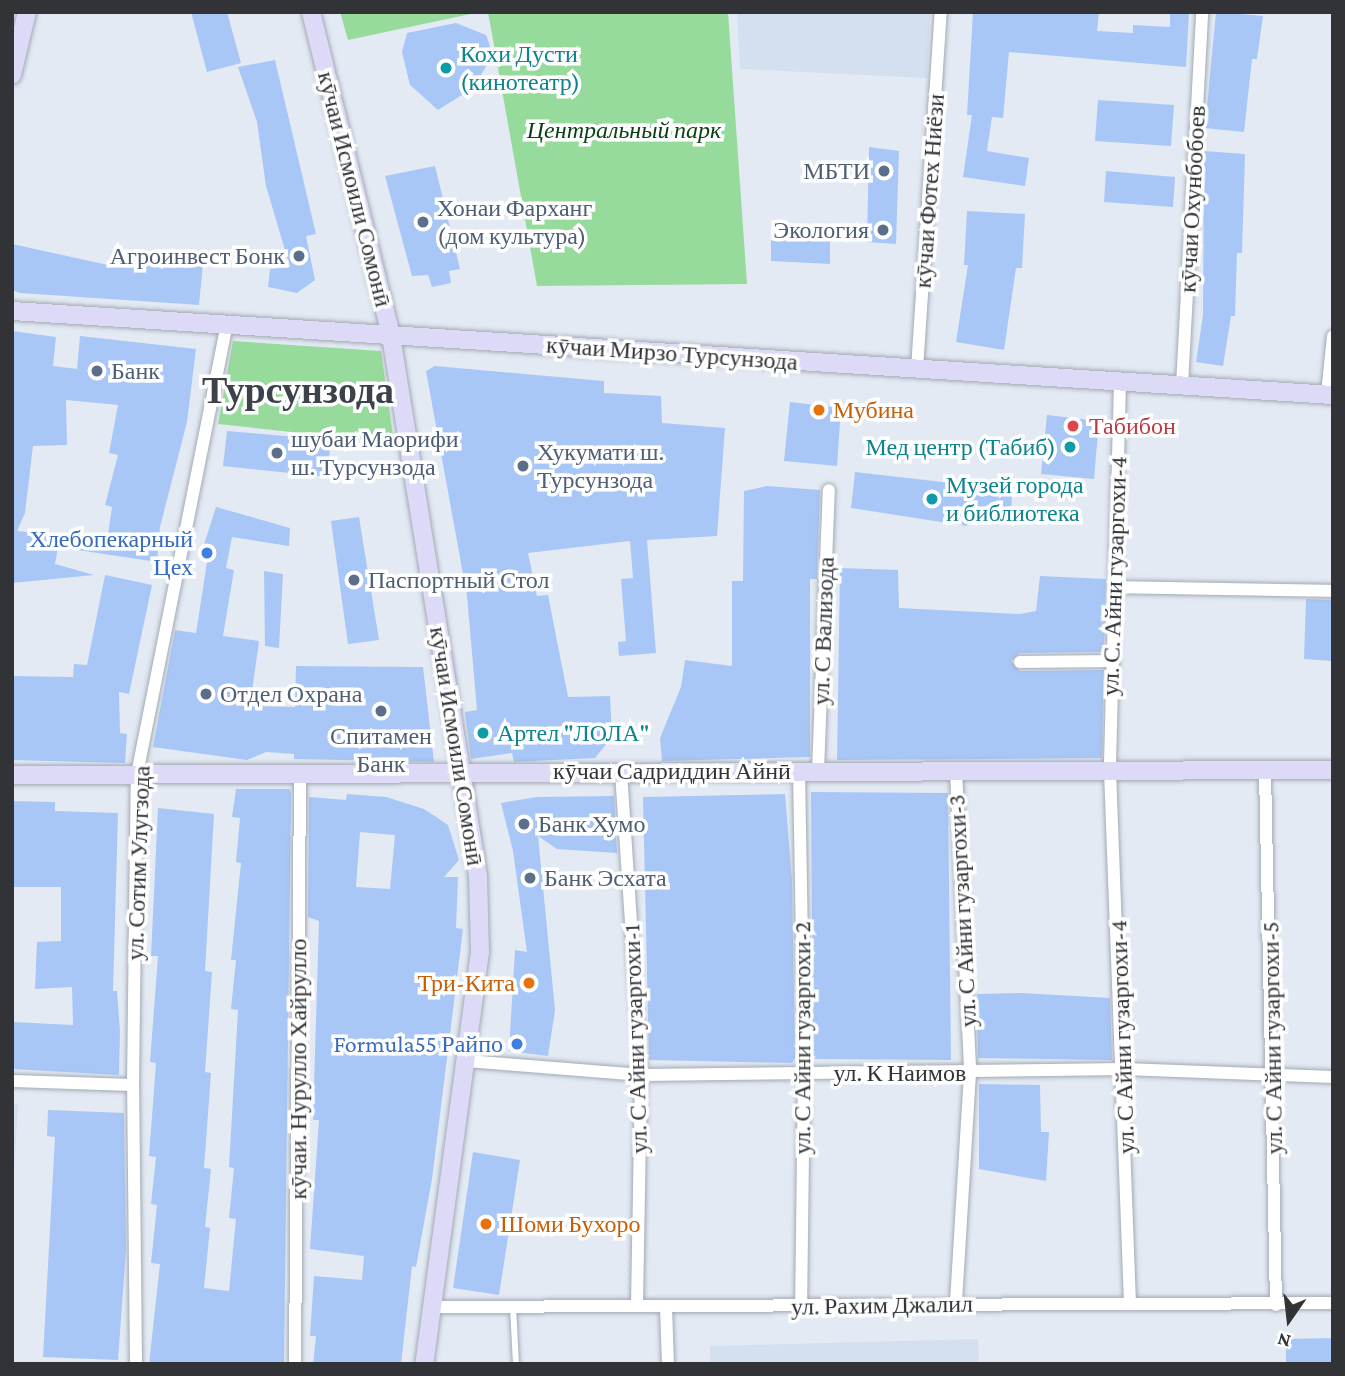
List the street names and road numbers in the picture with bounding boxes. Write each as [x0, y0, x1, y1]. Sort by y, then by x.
street label: кӯчаи Исмоили Сомонӣ [312, 68, 398, 310]
street label: кӯчаи Фотех Ниёзи [908, 93, 950, 289]
street label: кӯчаи Охунбобоев [1173, 105, 1211, 293]
street label: кӯчаи Мирзо Турсунзода [545, 330, 799, 376]
street label: ул. С. Айни гузаргохи-4 [1095, 456, 1133, 696]
street label: ул. С Вализода [806, 556, 840, 706]
street label: кӯчаи Исмоили Сомонӣ [424, 624, 490, 868]
street label: кӯчаи Садриддин Айнӣ [553, 757, 791, 785]
street label: ул. Сотим Улугзода [120, 765, 156, 961]
street label: ул. С Айни гузаргохи-3 [942, 794, 982, 1028]
street label: ул. С Айни гузаргохи-4 [1104, 919, 1140, 1155]
street label: ул. С Айни гузаргохи-2 [788, 921, 816, 1155]
street label: ул. С Айни гузаргохи-5 [1256, 921, 1288, 1155]
street label: ул. С Айни гузаргохи-1 [617, 924, 653, 1154]
street label: кӯчаи. Нурулло Хайрулло [284, 938, 312, 1200]
street label: ул. К Наимов [834, 1059, 966, 1087]
street label: ул. Рахим Джалил [791, 1289, 973, 1321]

